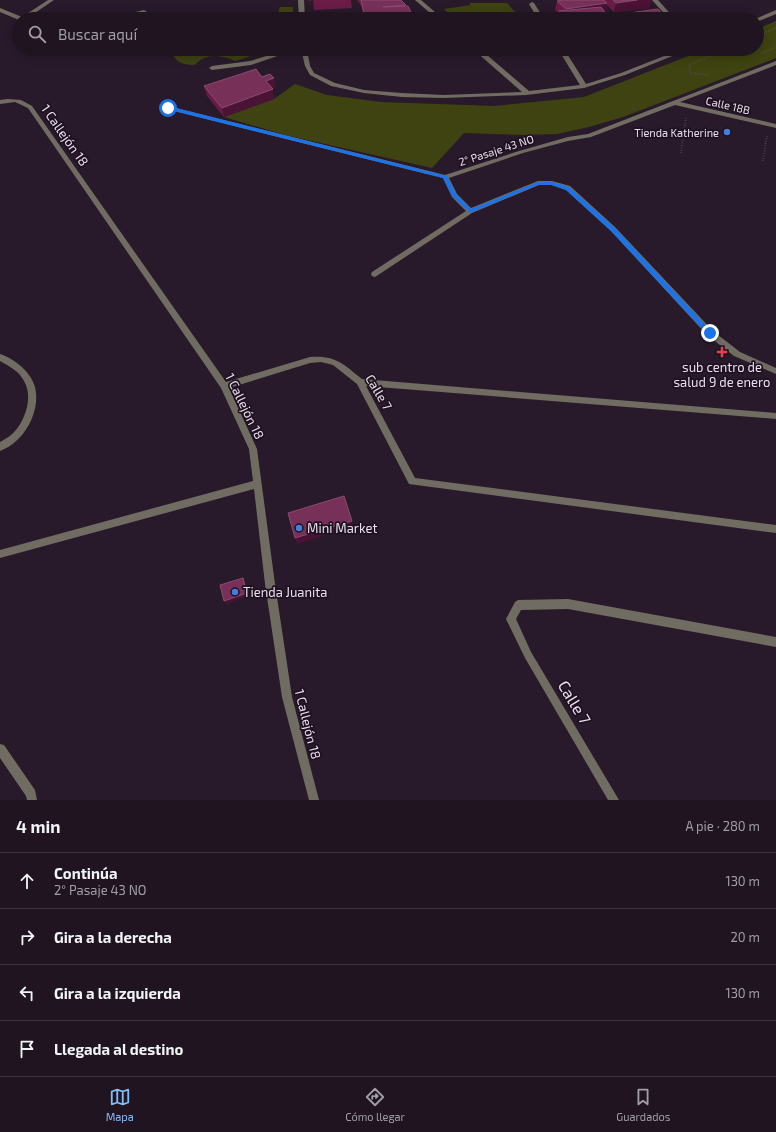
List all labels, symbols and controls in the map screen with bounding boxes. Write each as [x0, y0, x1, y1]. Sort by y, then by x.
search box [12, 12, 764, 56]
icon: search [26, 23, 48, 45]
text: Buscar aquí [58, 25, 137, 43]
street label: Calle 18B [705, 94, 752, 116]
route start [159, 99, 177, 117]
street label: 1 Callejón 18 [38, 101, 92, 169]
place label: Tienda Katherine [634, 126, 719, 139]
marker: Tienda Katherine [722, 127, 732, 137]
street label: 2° Pasaje 43 NO [457, 132, 536, 169]
route end [701, 324, 719, 342]
marker: sub centro de salud 9 de enero [716, 346, 728, 358]
place label: sub centro de salud 9 de enero [674, 359, 770, 390]
street label: 1 Callejón 18 [222, 370, 268, 442]
street label: Calle 7 [362, 371, 396, 413]
place label: Mini Market [307, 520, 377, 536]
marker: Mini Market [294, 523, 304, 533]
place label: Tienda Juanita [243, 584, 327, 600]
marker: Tienda Juanita [230, 587, 240, 597]
street label: Calle 7 [555, 677, 595, 727]
street label: 1 Callejón 18 [292, 687, 324, 761]
text: 4 min [16, 816, 60, 836]
text: A pie · 280 m [685, 818, 760, 834]
text: Continúa [54, 864, 117, 882]
icon: ahead [16, 870, 38, 892]
text: 130 m [725, 873, 760, 889]
text: 2° Pasaje 43 NO [54, 882, 147, 898]
icon: right [16, 926, 38, 948]
text: Gira a la derecha [54, 928, 172, 946]
text: 20 m [731, 929, 760, 945]
icon: left [16, 982, 38, 1004]
text: Gira a la izquierda [54, 984, 181, 1002]
text: 130 m [725, 985, 760, 1001]
icon: arrive [16, 1038, 38, 1060]
text: Llegada al destino [54, 1040, 183, 1058]
tab: Mapa [106, 1086, 134, 1123]
tab: Cómo llegar [345, 1086, 405, 1123]
tab: Guardados [616, 1086, 670, 1123]

